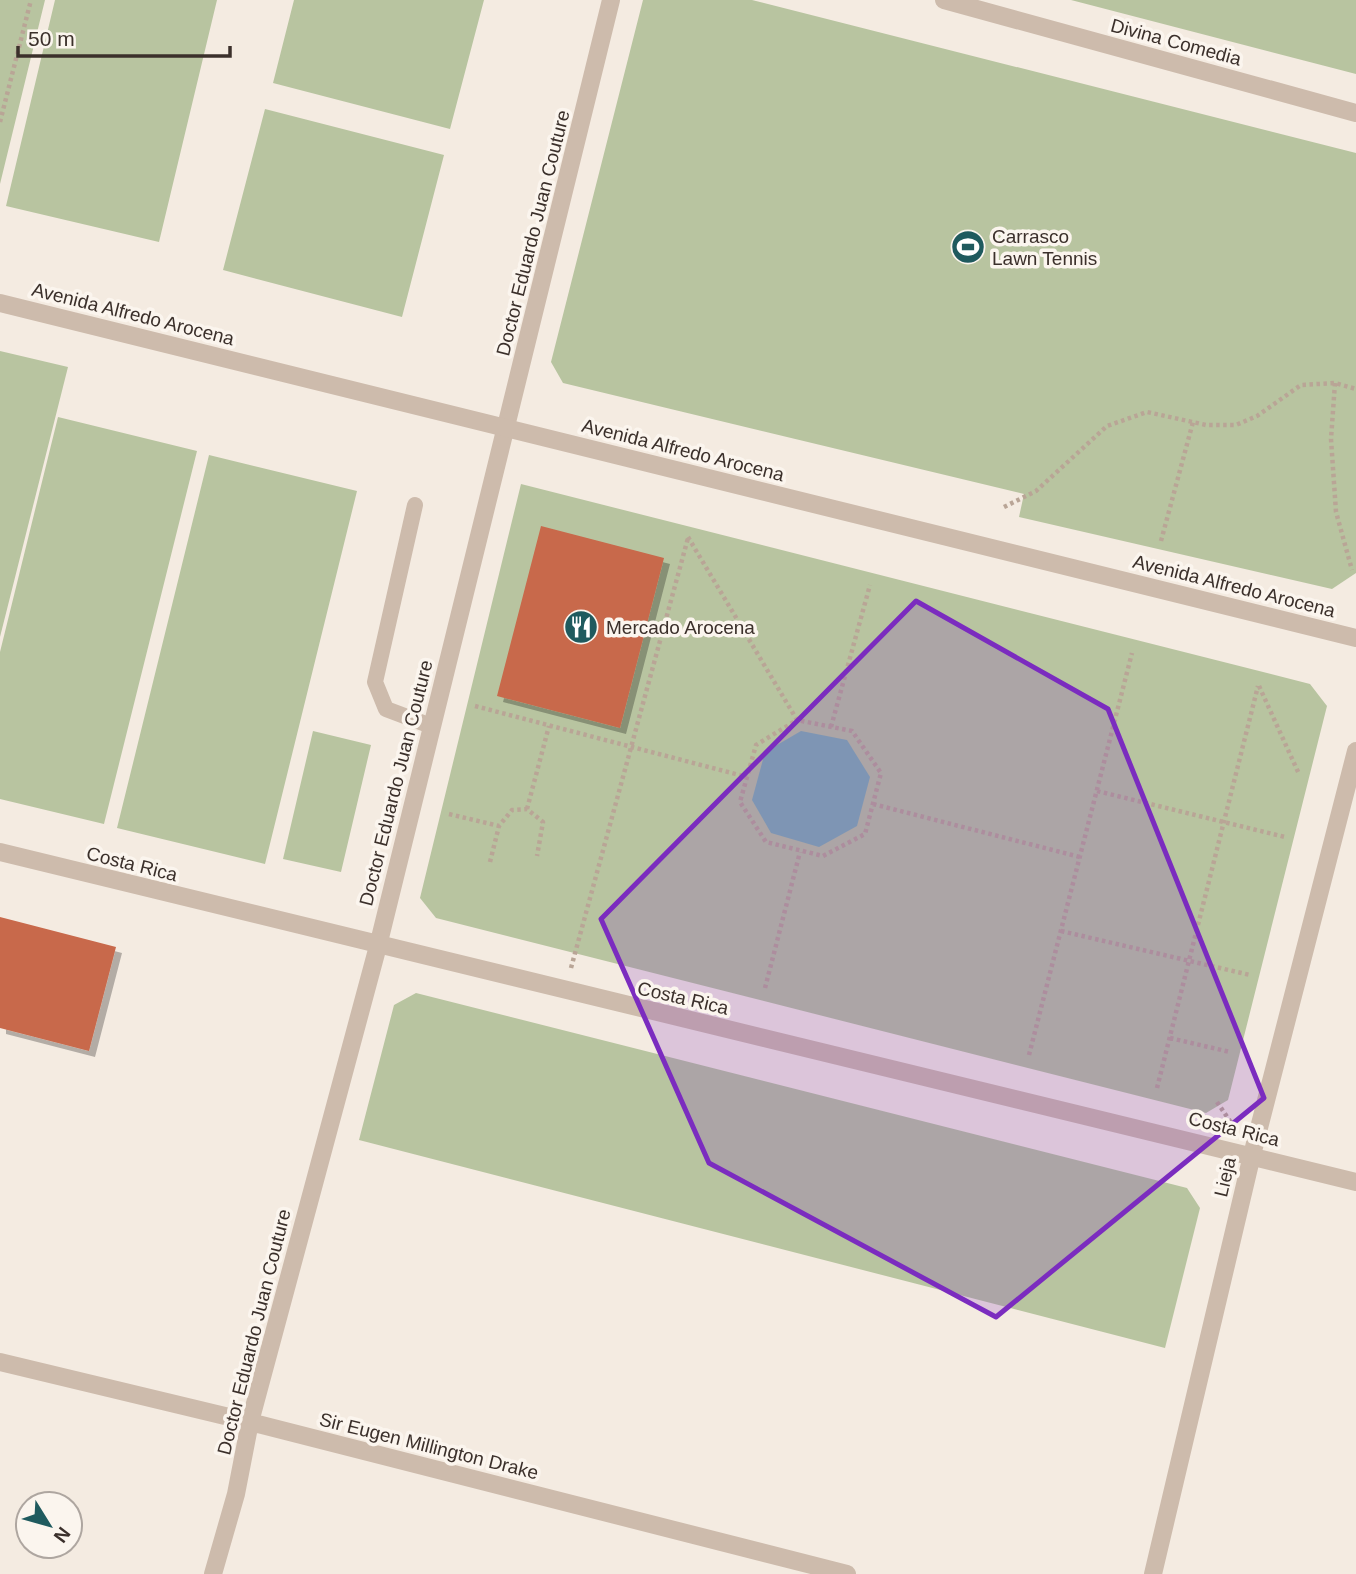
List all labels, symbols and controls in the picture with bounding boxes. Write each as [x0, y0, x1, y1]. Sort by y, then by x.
scale bar [18, 14, 229, 58]
street label: Divina Comedia [1109, 15, 1244, 70]
text: 50 m [28, 27, 75, 50]
street label: Doctor Eduardo Juan Couture [492, 108, 574, 358]
place label: Carrasco Lawn Tennis [992, 226, 1097, 269]
sports icon: Carrasco Lawn Tennis [949, 228, 987, 266]
street label: Avenida Alfredo Arocena [30, 279, 237, 349]
street label: Avenida Alfredo Arocena [580, 415, 787, 485]
street label: Avenida Alfredo Arocena [1131, 551, 1338, 621]
restaurant icon: Mercado Arocena [562, 608, 600, 646]
place label: Mercado Arocena [606, 617, 755, 638]
street label: Doctor Eduardo Juan Couture [355, 658, 437, 908]
street label: Costa Rica [84, 843, 180, 886]
street label: Costa Rica [635, 977, 731, 1019]
street label: Costa Rica [1186, 1108, 1282, 1151]
street label: Lieja [1210, 1155, 1240, 1199]
street label: Doctor Eduardo Juan Couture [213, 1207, 295, 1457]
street label: Sir Eugen Millington Drake [317, 1409, 541, 1483]
north arrow [14, 1490, 84, 1560]
text: N [50, 1523, 75, 1547]

